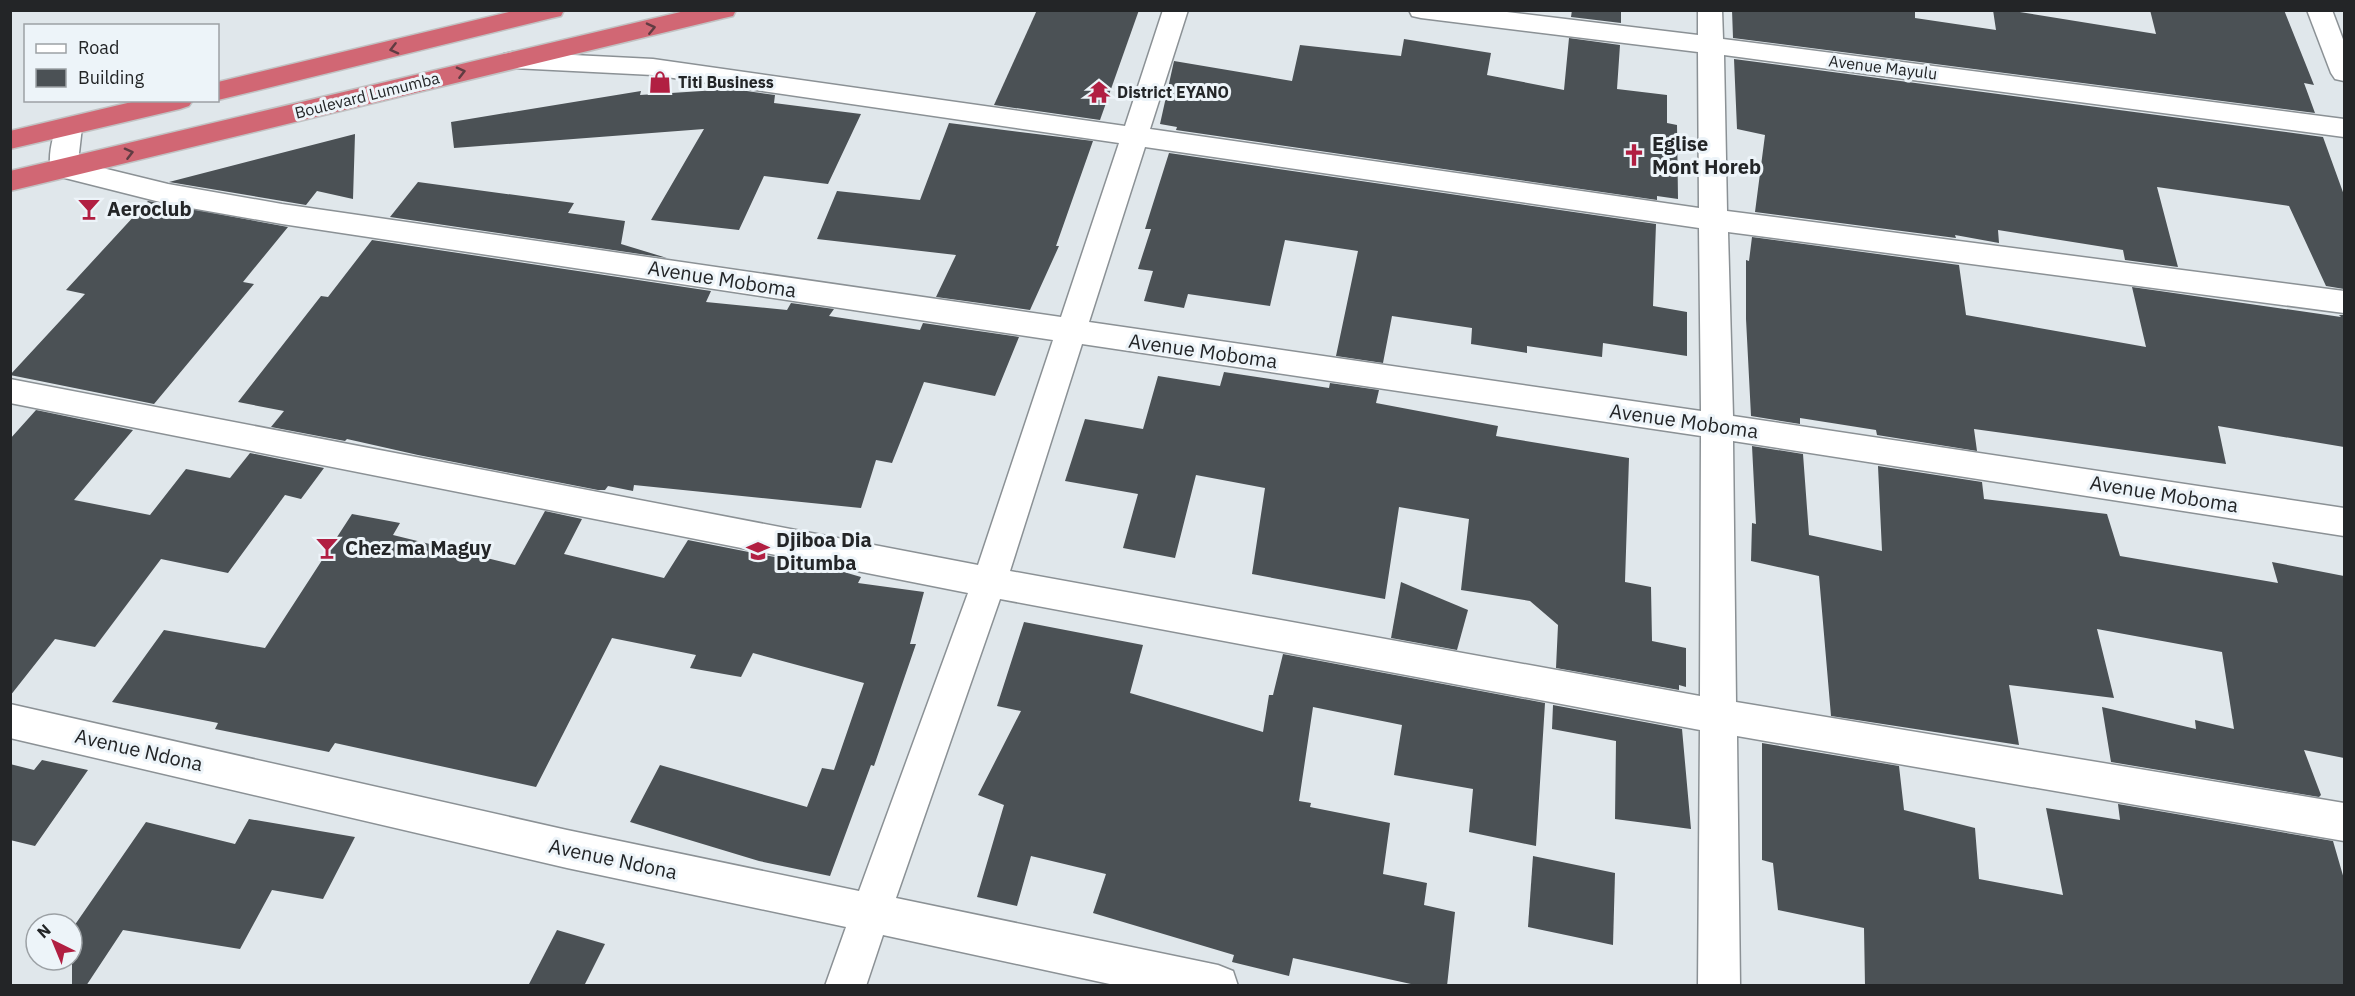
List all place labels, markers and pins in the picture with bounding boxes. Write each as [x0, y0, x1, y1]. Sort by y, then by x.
shop icon: Titi Business [647, 69, 673, 95]
place label: Titi Business [678, 72, 774, 92]
temple icon: District EYANO [1086, 79, 1112, 105]
place label: District EYANO [1117, 82, 1229, 102]
place label: Eglise Mont Horeb [1652, 130, 1761, 180]
church icon: Eglise Mont Horeb [1621, 142, 1647, 168]
place label: Aeroclub [107, 195, 192, 222]
bar icon: Aeroclub [76, 196, 102, 222]
place label: Djiboa Dia Ditumba [776, 526, 872, 576]
place label: Chez ma Maguy [345, 534, 492, 561]
bar icon: Chez ma Maguy [314, 535, 340, 561]
school or university icon: Djiboa Dia Ditumba [745, 538, 771, 564]

